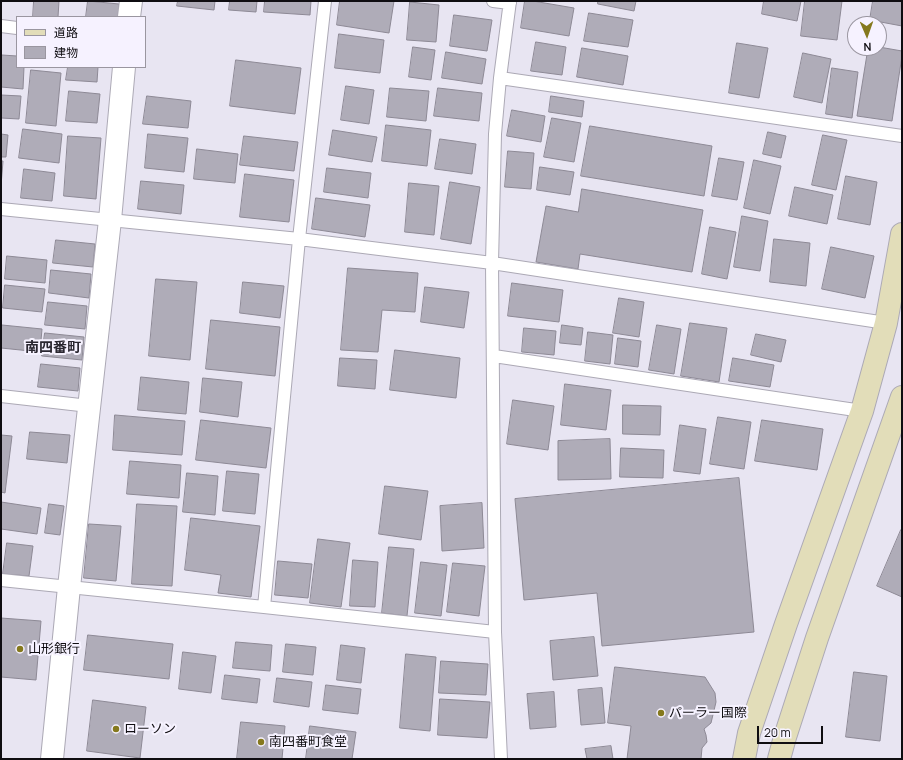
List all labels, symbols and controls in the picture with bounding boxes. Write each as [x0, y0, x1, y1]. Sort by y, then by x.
legend [16, 16, 146, 68]
north arrow [847, 16, 887, 56]
text: 道路 [54, 24, 78, 41]
text: N [863, 40, 872, 55]
text: 建物 [54, 44, 78, 61]
district label: 南四番町 [25, 340, 81, 356]
place label: 山形銀行 [28, 641, 80, 657]
marker: 山形銀行 [15, 644, 25, 654]
place label: パーラー国際 [669, 705, 747, 721]
marker: パーラー国際 [656, 708, 666, 718]
scale bar [759, 718, 825, 744]
place label: ローソン [124, 721, 176, 737]
marker: ローソン [111, 724, 121, 734]
text: 20 m [764, 724, 791, 741]
place label: 南四番町食堂 [269, 734, 347, 750]
marker: 南四番町食堂 [256, 737, 266, 747]

